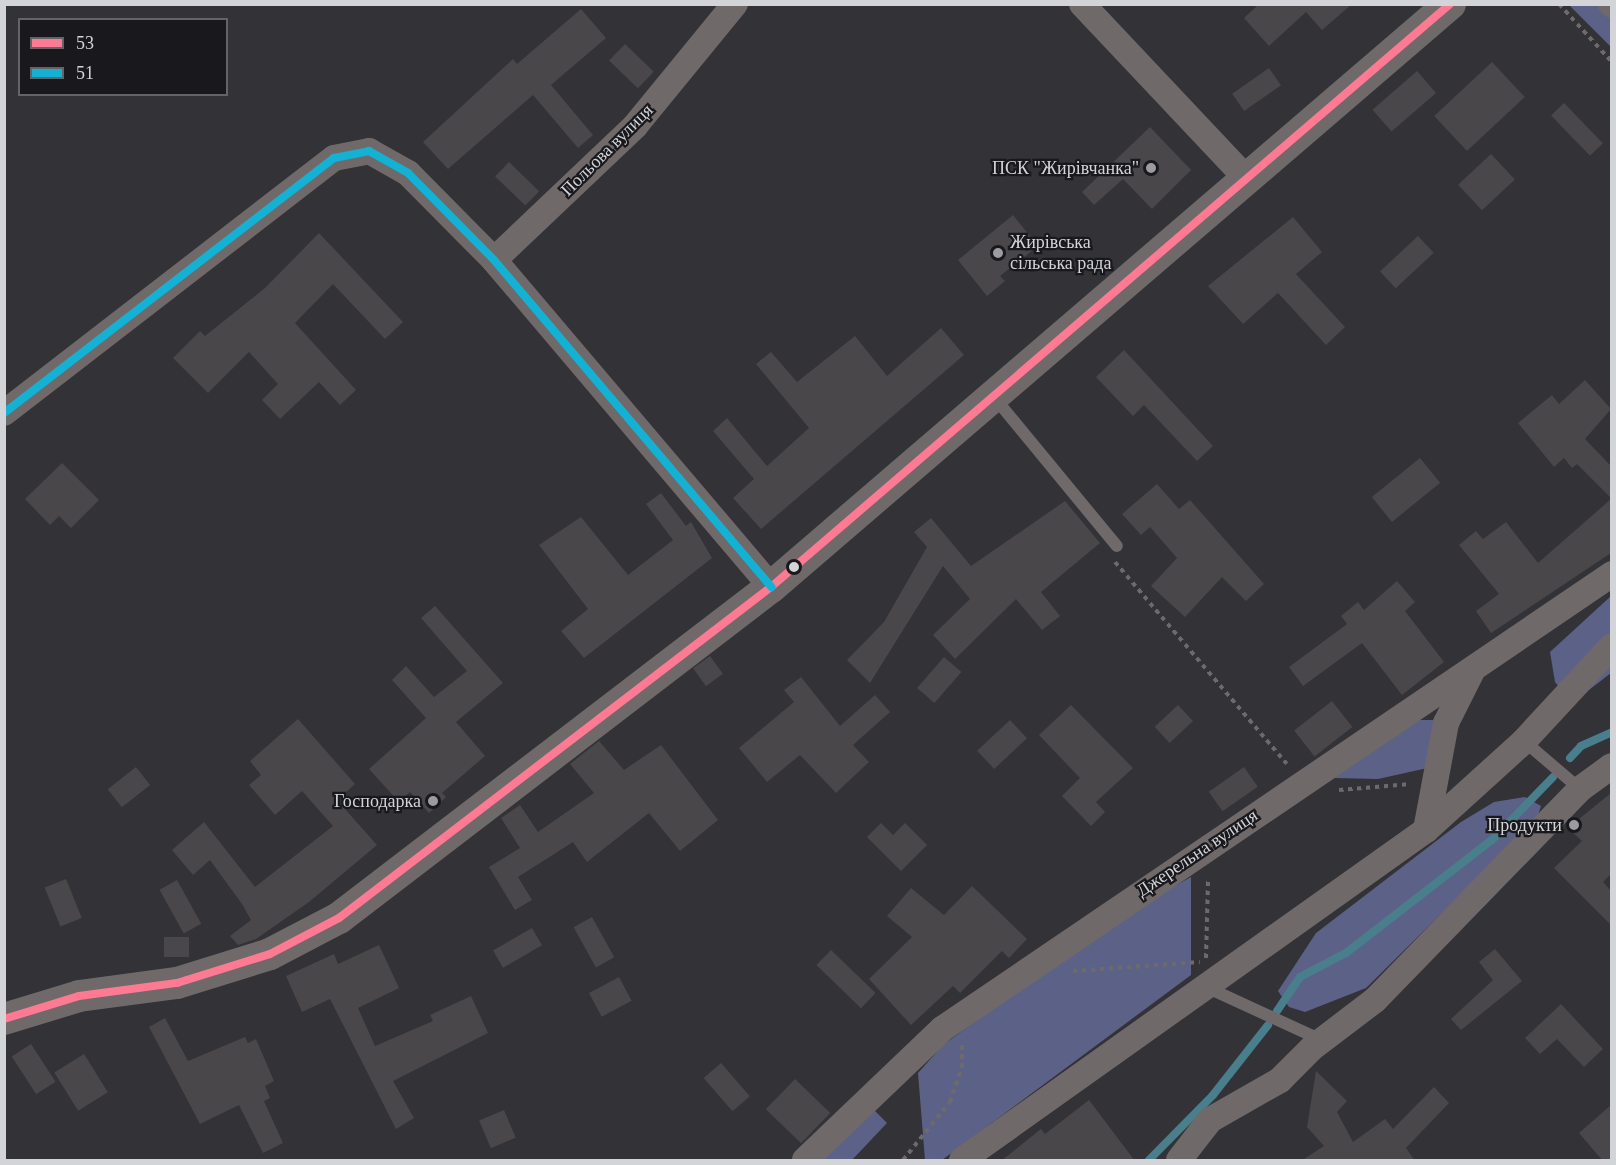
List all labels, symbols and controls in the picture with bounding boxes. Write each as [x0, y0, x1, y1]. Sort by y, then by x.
legend [18, 18, 228, 96]
text: 53 [76, 33, 94, 53]
text: 51 [76, 63, 94, 83]
street label: Польова вулиця [556, 99, 658, 201]
place label: ПСК "Жирівчанка" [992, 157, 1139, 179]
marker: ПСК "Жирівчанка" [1144, 161, 1158, 175]
place label: Жирівська сільська рада [1010, 232, 1111, 274]
marker: Жирівська сільська рада [991, 246, 1005, 260]
unlabelled marker [788, 561, 800, 573]
place label: Господарка [334, 790, 421, 812]
marker: Господарка [426, 794, 440, 808]
street label: Джерельна вулиця [1132, 805, 1262, 901]
place label: Продукти [1487, 814, 1562, 836]
marker: Продукти [1567, 818, 1581, 832]

